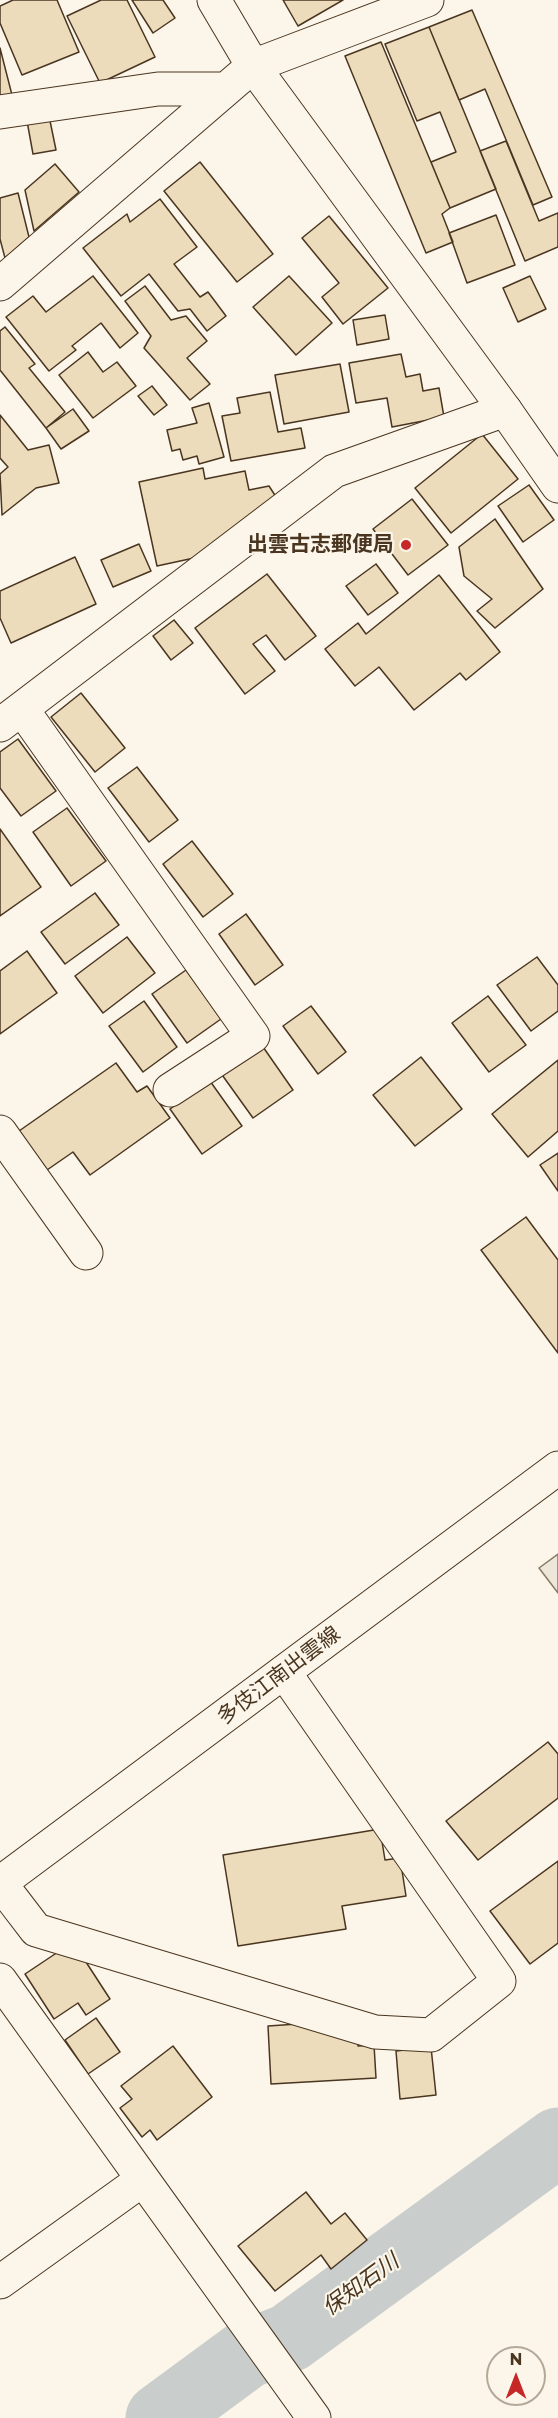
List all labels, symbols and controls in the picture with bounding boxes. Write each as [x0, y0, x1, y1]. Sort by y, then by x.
place label: 出雲古志郵便局 [247, 532, 394, 558]
marker: 出雲古志郵便局 [399, 538, 413, 552]
street label: 多伎江南出雲線 [213, 1622, 345, 1730]
water label: 保知石川 [318, 2248, 404, 2322]
north arrow [486, 2346, 546, 2406]
text: N [510, 2350, 522, 2369]

